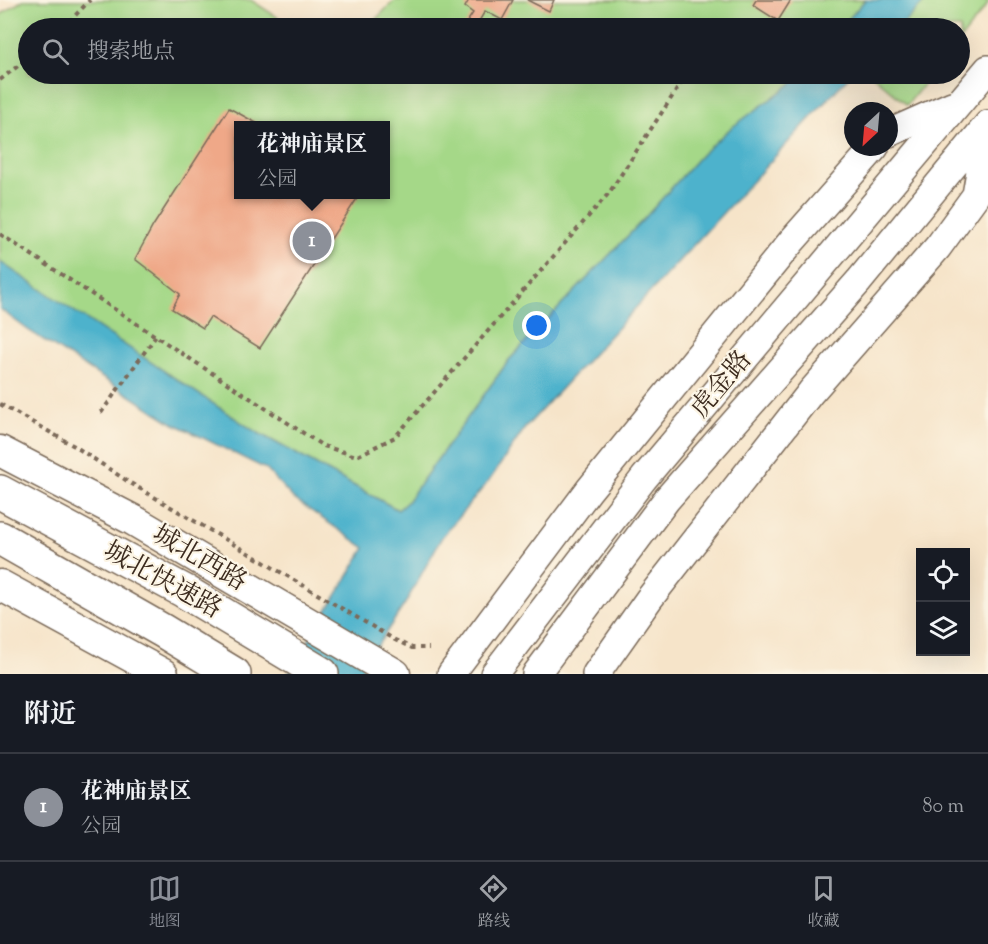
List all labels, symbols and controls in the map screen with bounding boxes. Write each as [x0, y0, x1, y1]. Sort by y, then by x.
search box [18, 18, 970, 84]
icon: search [39, 35, 72, 68]
text: 搜索地点 [87, 37, 175, 69]
north arrow [844, 102, 898, 156]
popup [234, 121, 390, 199]
text: 花神庙景区 [257, 130, 367, 162]
text: 公园 [257, 166, 297, 195]
pin: 1 [292, 218, 332, 264]
your location [522, 311, 551, 340]
street label: 虎金路 [683, 343, 761, 427]
street label: 城北西路 [145, 517, 253, 601]
street label: 城北快速路 [96, 533, 228, 629]
map controls [916, 548, 970, 656]
button: locate [916, 548, 970, 602]
button: layers [916, 602, 970, 656]
text: 附近 [24, 697, 76, 734]
text: 花神庙景区 [81, 777, 191, 809]
text: 1 [40, 793, 47, 822]
text: 80 m [923, 793, 964, 822]
text: 公园 [81, 813, 121, 842]
tab: 地图 [148, 872, 181, 934]
tab: 路线 [477, 872, 510, 934]
tab: 收藏 [807, 872, 840, 934]

